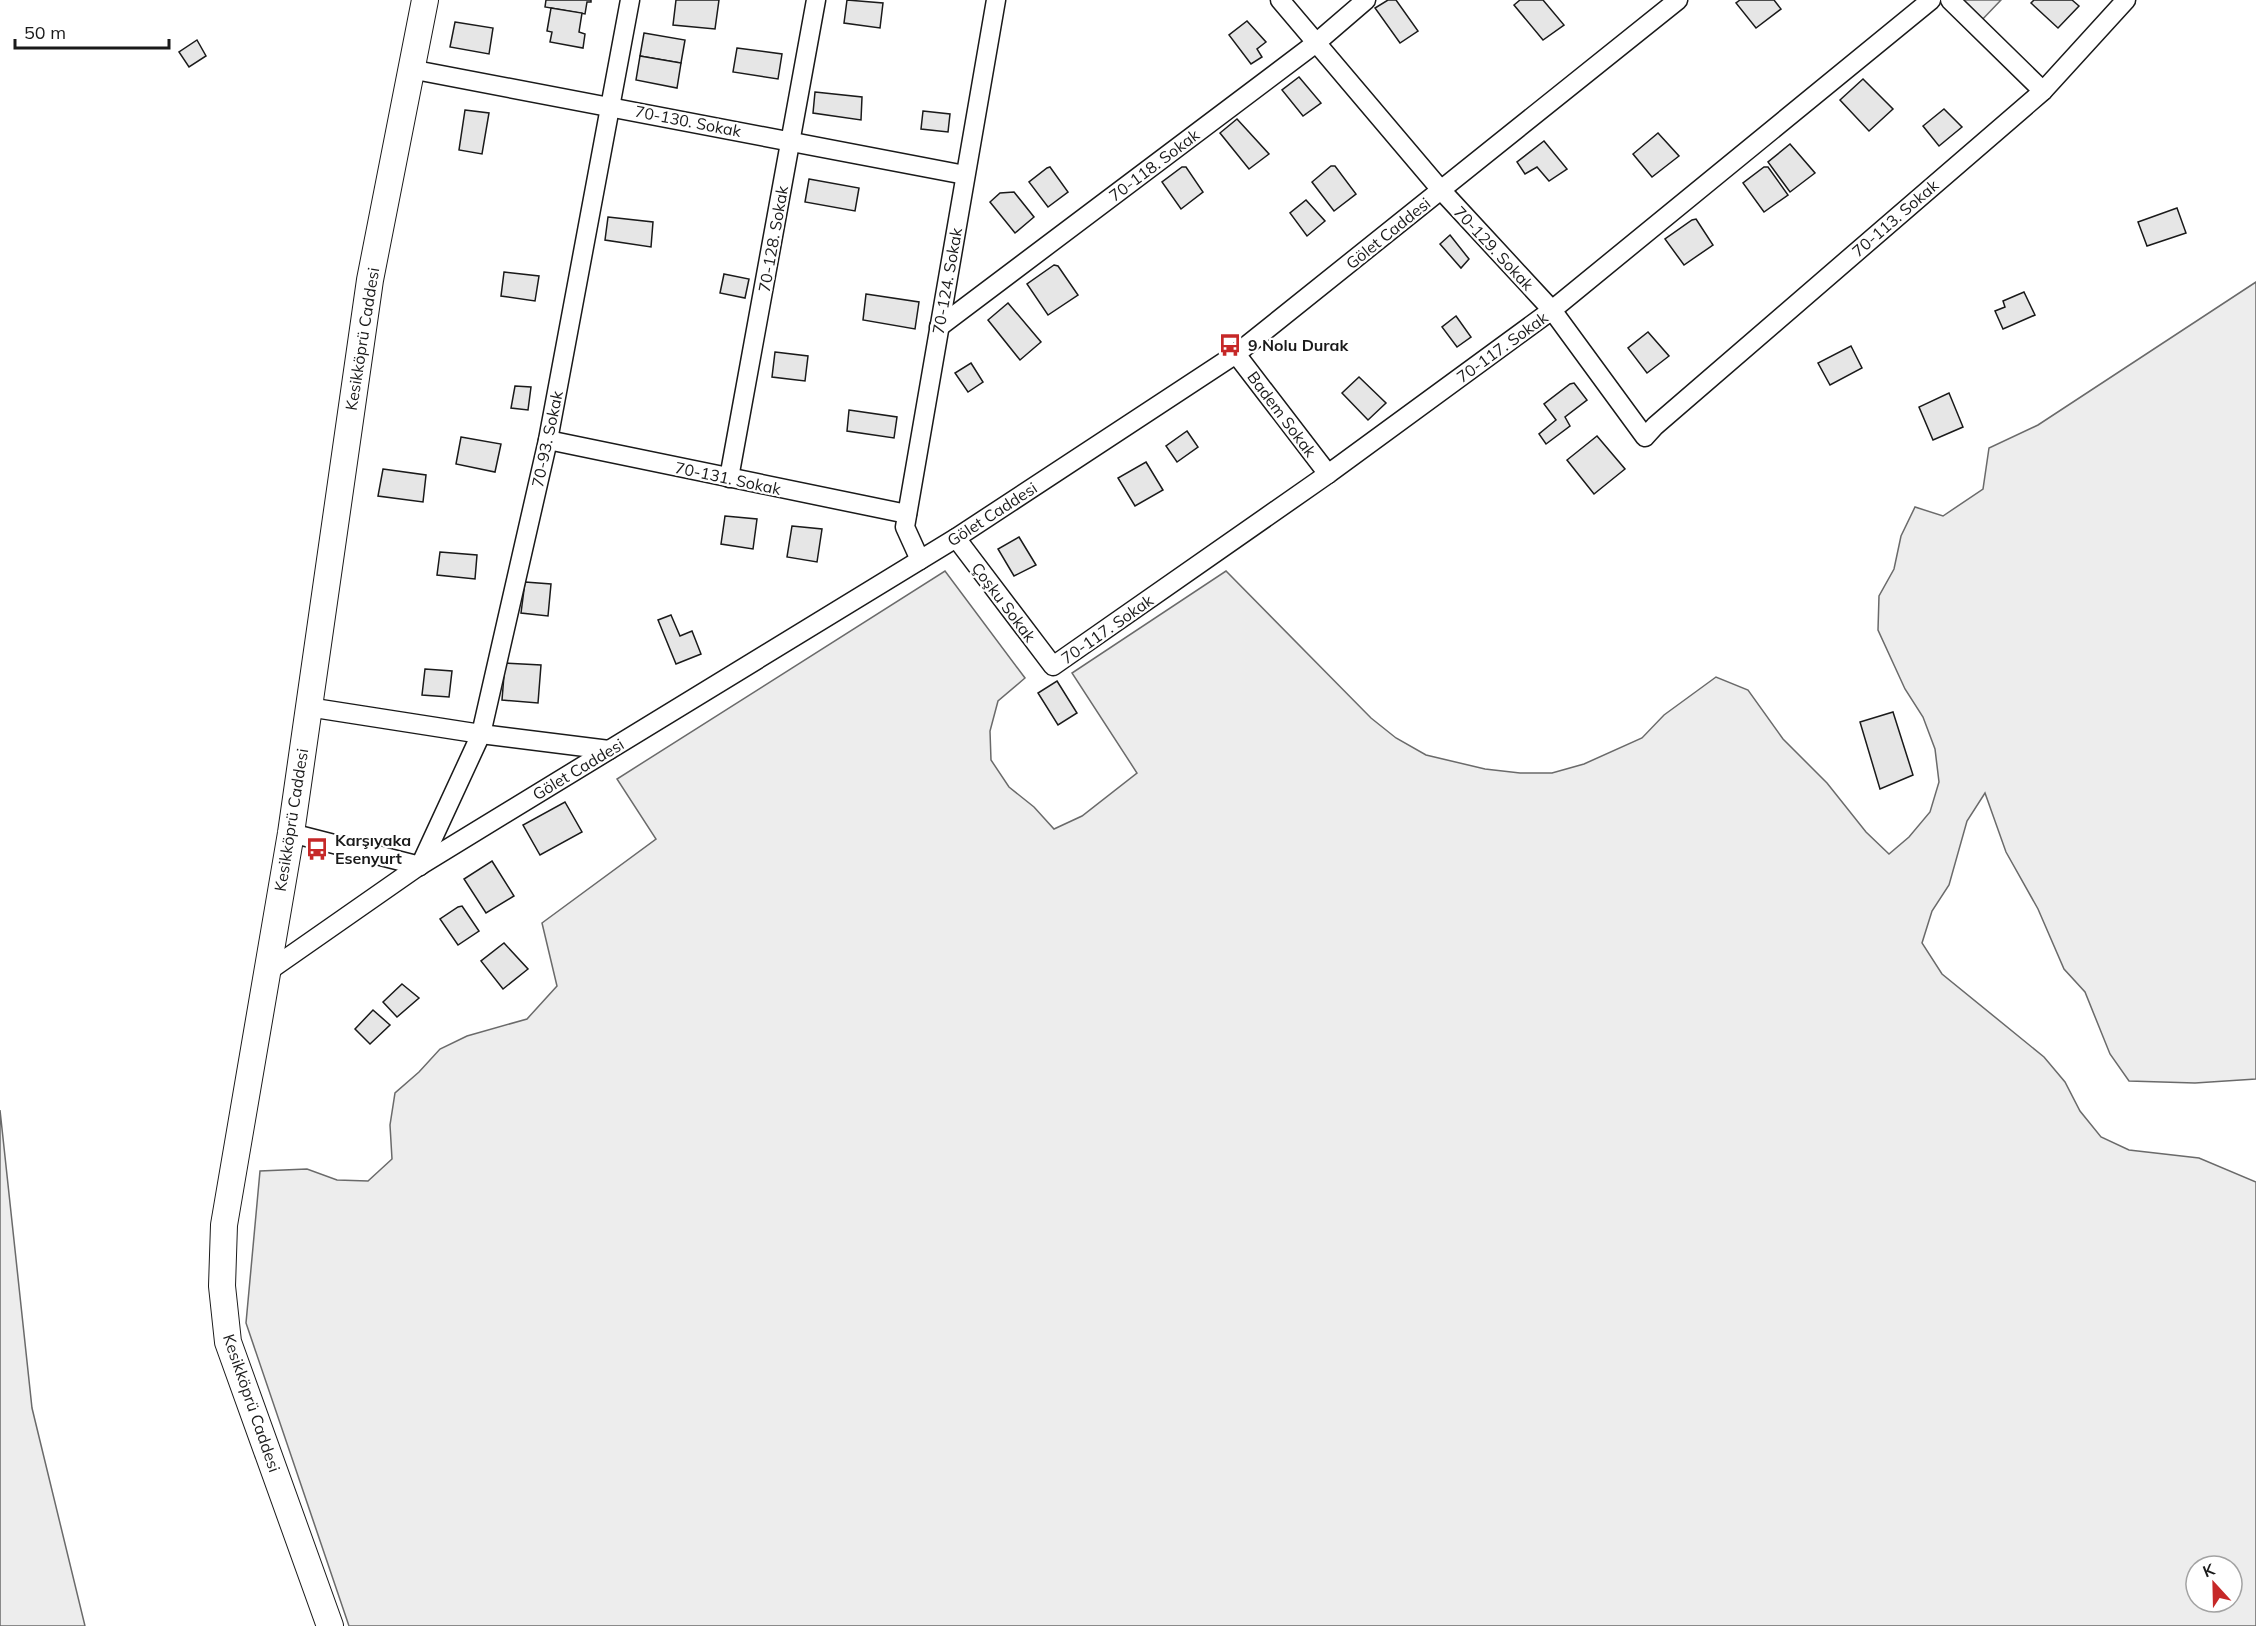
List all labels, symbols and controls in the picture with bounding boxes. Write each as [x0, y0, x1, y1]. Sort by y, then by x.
scale bar [15, 12, 170, 50]
text: 50 m [24, 21, 66, 44]
street label: 70-130. Sokak [633, 101, 744, 141]
street label: 70-118. Sokak [1105, 124, 1204, 205]
street label: 70-113. Sokak [1848, 175, 1943, 261]
street label: 70-128. Sokak [754, 183, 792, 294]
street label: Gölet Caddesi [1342, 193, 1434, 273]
street label: 70-129. Sokak [1450, 202, 1539, 295]
street label: 70-124. Sokak [928, 225, 966, 336]
street label: Kesikköprü Caddesi [341, 266, 383, 412]
street label: 70-117. Sokak [1453, 307, 1552, 387]
bus stop icon: 9 Nolu Durak [1217, 332, 1243, 358]
place label: 9 Nolu Durak [1248, 335, 1349, 355]
street label: Badem Sokak [1243, 367, 1321, 461]
street label: 70-93. Sokak [527, 388, 567, 489]
street label: 70-131. Sokak [673, 457, 784, 499]
street label: Gölet Caddesi [943, 478, 1041, 550]
street label: Çoşku Sokak [968, 558, 1041, 646]
street label: 70-117. Sokak [1057, 589, 1157, 668]
street label: Gölet Caddesi [529, 734, 627, 804]
street label: Kesikköprü Caddesi [270, 747, 312, 893]
place label: Karşıyaka Esenyurt [335, 830, 411, 868]
bus stop icon: Karşıyaka Esenyurt [304, 836, 330, 862]
street label: Kesikköprü Caddesi [219, 1331, 285, 1475]
north arrow [2184, 1554, 2244, 1614]
text: K [2200, 1558, 2218, 1581]

